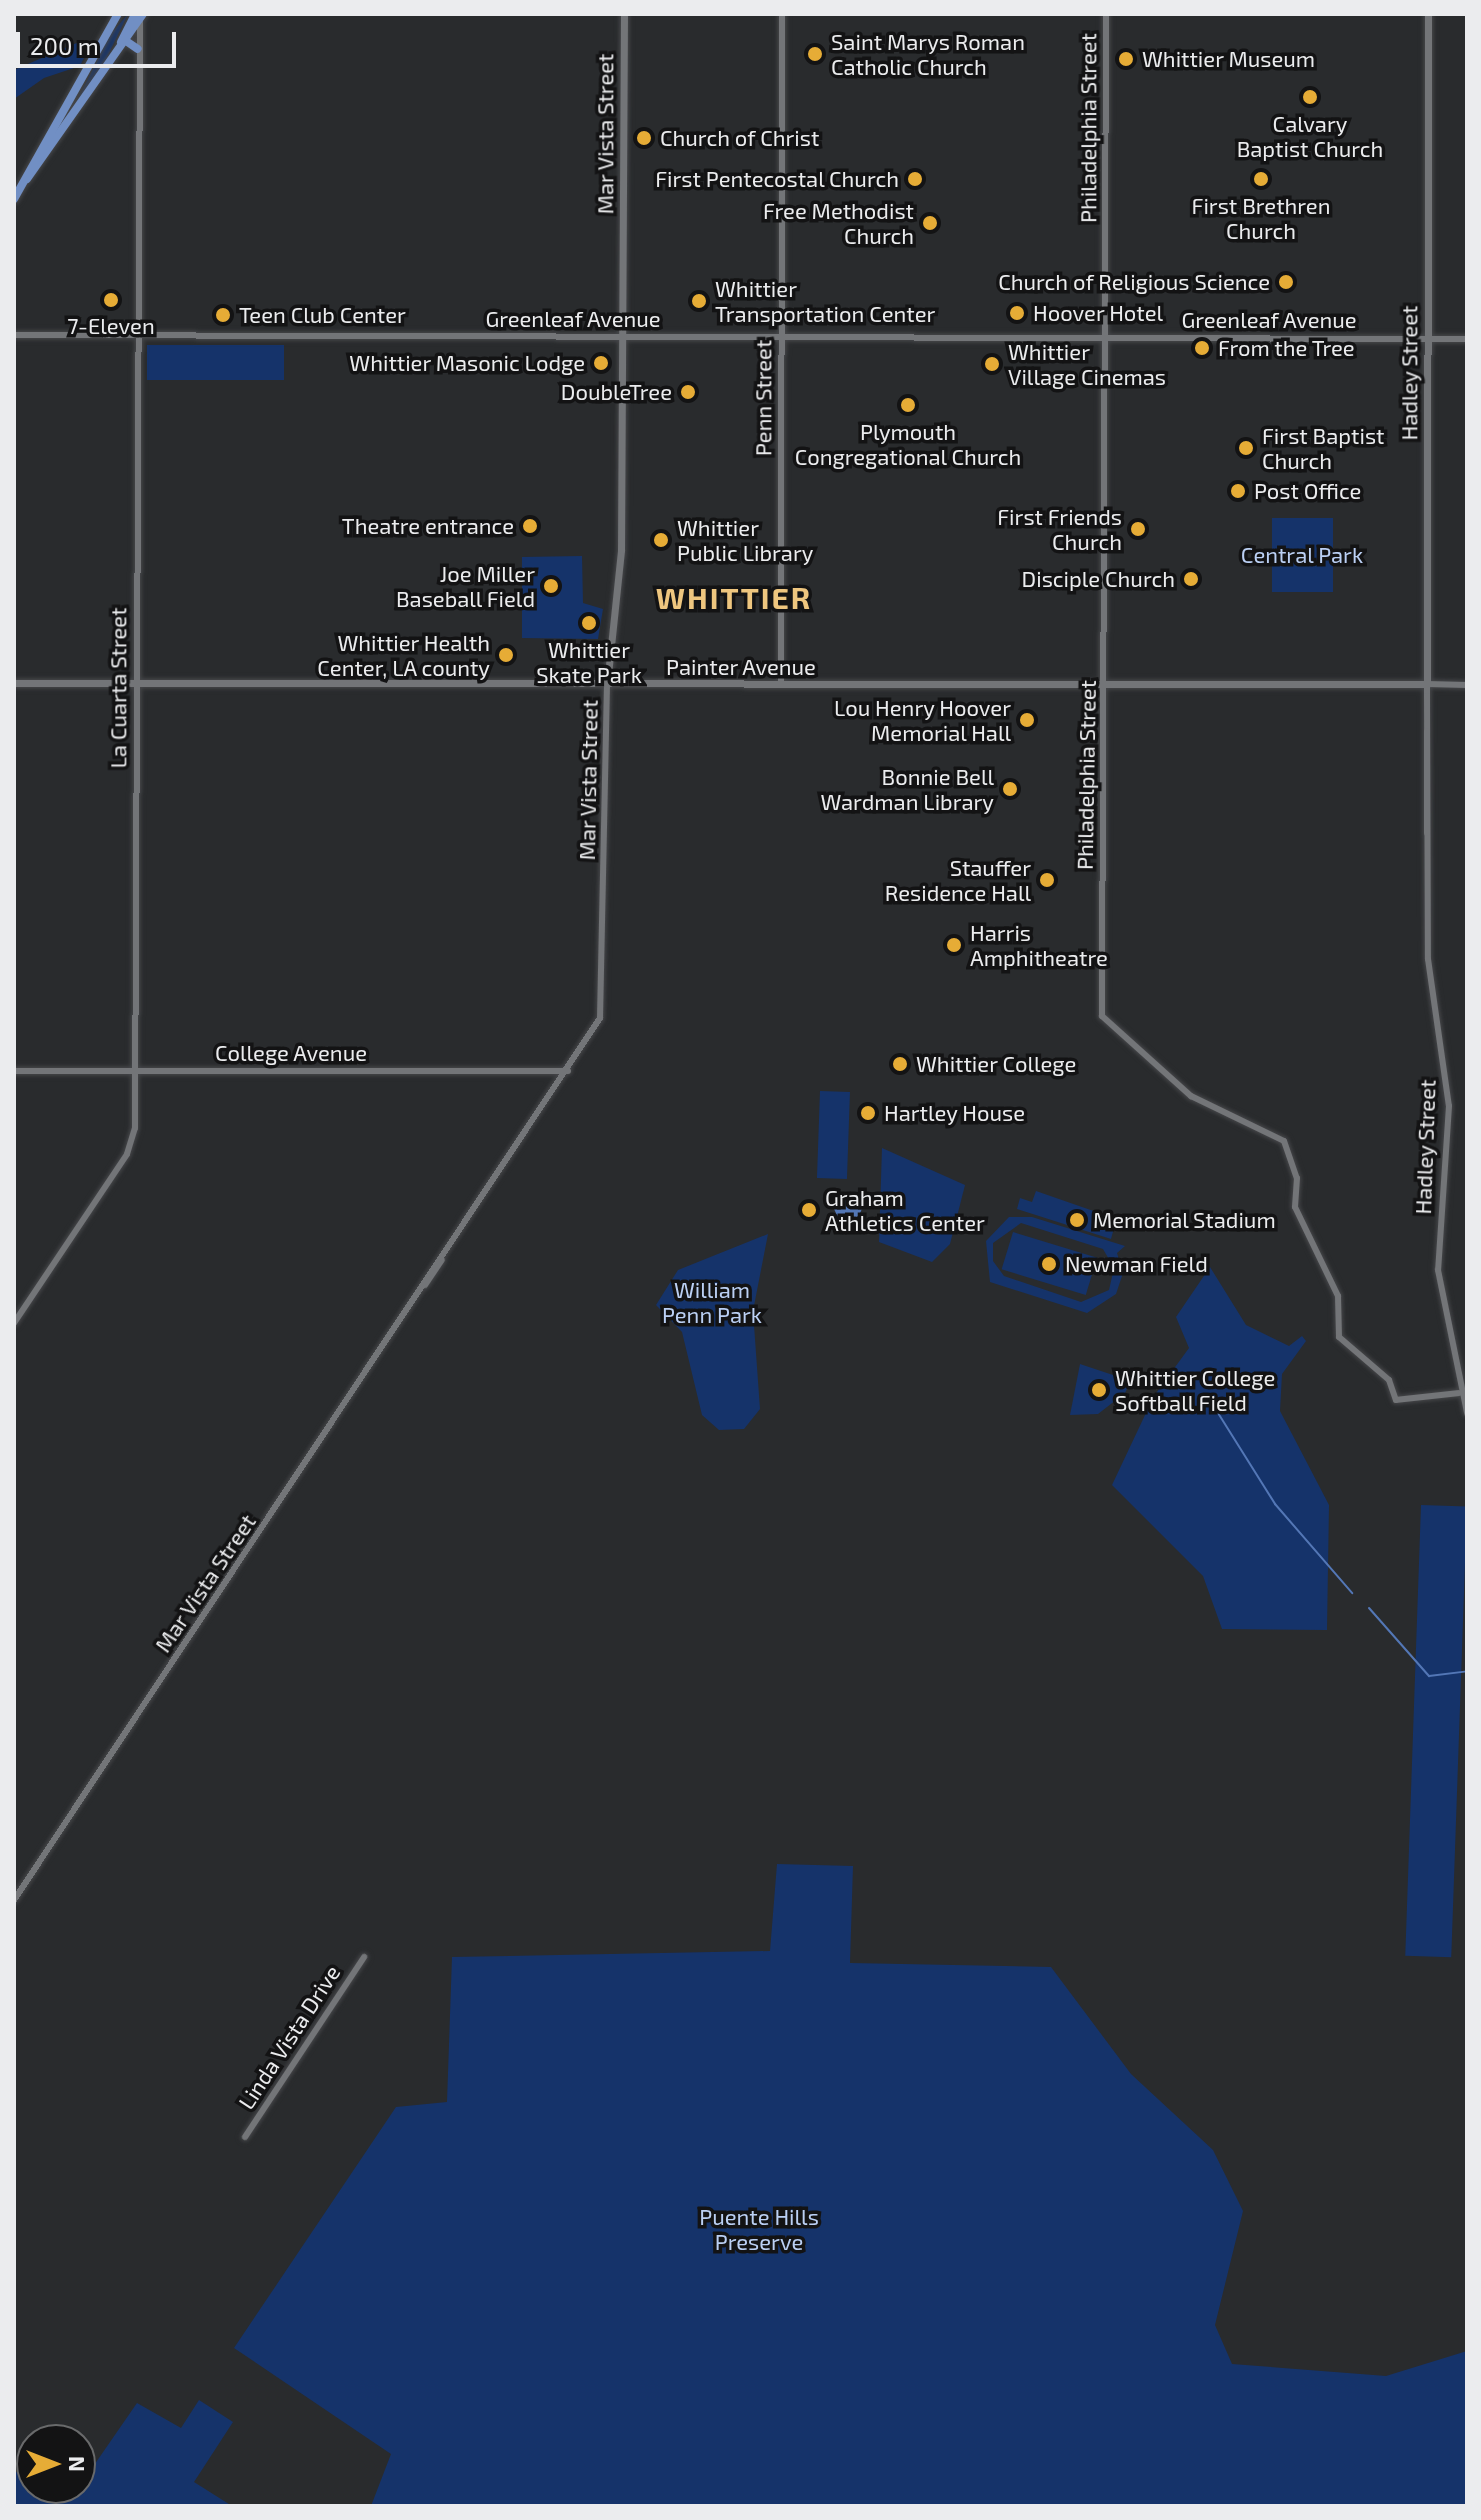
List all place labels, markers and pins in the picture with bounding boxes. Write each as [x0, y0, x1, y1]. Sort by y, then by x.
place label: Saint Marys Roman Catholic Church [831, 28, 1025, 80]
marker: Saint Marys Roman Catholic Church [806, 45, 824, 63]
place label: Whittier Museum [1142, 46, 1315, 72]
marker: Whittier Museum [1117, 50, 1135, 68]
marker: Calvary Baptist Church [1301, 88, 1319, 106]
place label: Calvary Baptist Church [1237, 110, 1383, 162]
place label: Church of Christ [660, 125, 820, 151]
marker: Church of Christ [635, 129, 653, 147]
place label: First Pentecostal Church [655, 166, 899, 192]
marker: First Pentecostal Church [906, 170, 924, 188]
marker: First Brethren Church [1252, 170, 1270, 188]
place label: First Brethren Church [1192, 192, 1330, 244]
place label: Free Methodist Church [763, 197, 914, 248]
marker: Free Methodist Church [921, 214, 939, 232]
place label: Church of Religious Science [998, 269, 1270, 295]
marker: Church of Religious Science [1277, 273, 1295, 291]
place label: Whittier Transportation Center [715, 275, 935, 326]
marker: 7-Eleven [102, 291, 120, 309]
marker: Whittier Transportation Center [690, 292, 708, 310]
place label: Hoover Hotel [1033, 300, 1164, 326]
place label: Teen Club Center [239, 302, 406, 328]
marker: Hoover Hotel [1008, 304, 1026, 322]
marker: Teen Club Center [214, 306, 232, 324]
place label: 7-Eleven [67, 313, 155, 339]
place label: From the Tree [1218, 335, 1355, 361]
place label: Whittier Village Cinemas [1008, 338, 1166, 390]
marker: From the Tree [1193, 339, 1211, 357]
place label: Whittier Masonic Lodge [349, 350, 585, 376]
marker: Whittier Masonic Lodge [592, 354, 610, 372]
marker: Whittier Village Cinemas [983, 355, 1001, 373]
place label: DoubleTree [561, 379, 672, 405]
marker: DoubleTree [679, 383, 697, 401]
marker: Plymouth Congregational Church [899, 396, 917, 414]
place label: Plymouth Congregational Church [794, 418, 1022, 470]
place label: First Baptist Church [1262, 422, 1384, 474]
marker: First Baptist Church [1237, 439, 1255, 457]
place label: Post Office [1254, 478, 1361, 504]
marker: Post Office [1229, 482, 1247, 500]
place label: First Friends Church [997, 503, 1122, 554]
place label: Theatre entrance [342, 513, 514, 539]
place label: Whittier Public Library [677, 514, 813, 566]
marker: Theatre entrance [521, 517, 539, 535]
marker: First Friends Church [1129, 520, 1147, 538]
marker: Whittier Public Library [652, 531, 670, 549]
place label: Joe Miller Baseball Field [395, 560, 535, 612]
place label: Disciple Church [1022, 566, 1175, 592]
marker: Disciple Church [1182, 570, 1200, 588]
marker: Joe Miller Baseball Field [542, 577, 560, 595]
marker: Whittier Skate Park [580, 614, 598, 632]
place label: Whittier Health Center, LA county [317, 629, 490, 680]
place label: Whittier Skate Park [536, 636, 642, 688]
marker: Whittier Health Center, LA county [497, 646, 515, 664]
place label: Lou Henry Hoover Memorial Hall [833, 694, 1011, 746]
marker: Lou Henry Hoover Memorial Hall [1018, 711, 1036, 729]
place label: Bonnie Bell Wardman Library [820, 763, 994, 814]
marker: Bonnie Bell Wardman Library [1001, 780, 1019, 798]
place label: Stauffer Residence Hall [885, 854, 1031, 906]
marker: Stauffer Residence Hall [1038, 871, 1056, 889]
place label: Harris Amphitheatre [970, 919, 1108, 970]
marker: Harris Amphitheatre [945, 936, 963, 954]
place label: Whittier College [916, 1051, 1077, 1077]
marker: Whittier College [891, 1055, 909, 1073]
place label: Hartley House [884, 1100, 1026, 1126]
marker: Hartley House [859, 1104, 877, 1122]
place label: Graham Athletics Center [825, 1184, 985, 1236]
marker: Graham Athletics Center [800, 1201, 818, 1219]
place label: Memorial Stadium [1093, 1207, 1276, 1233]
marker: Memorial Stadium [1068, 1211, 1086, 1229]
place label: Newman Field [1065, 1251, 1208, 1277]
marker: Newman Field [1040, 1255, 1058, 1273]
place label: Whittier College Softball Field [1115, 1364, 1276, 1416]
marker: Whittier College Softball Field [1090, 1381, 1108, 1399]

